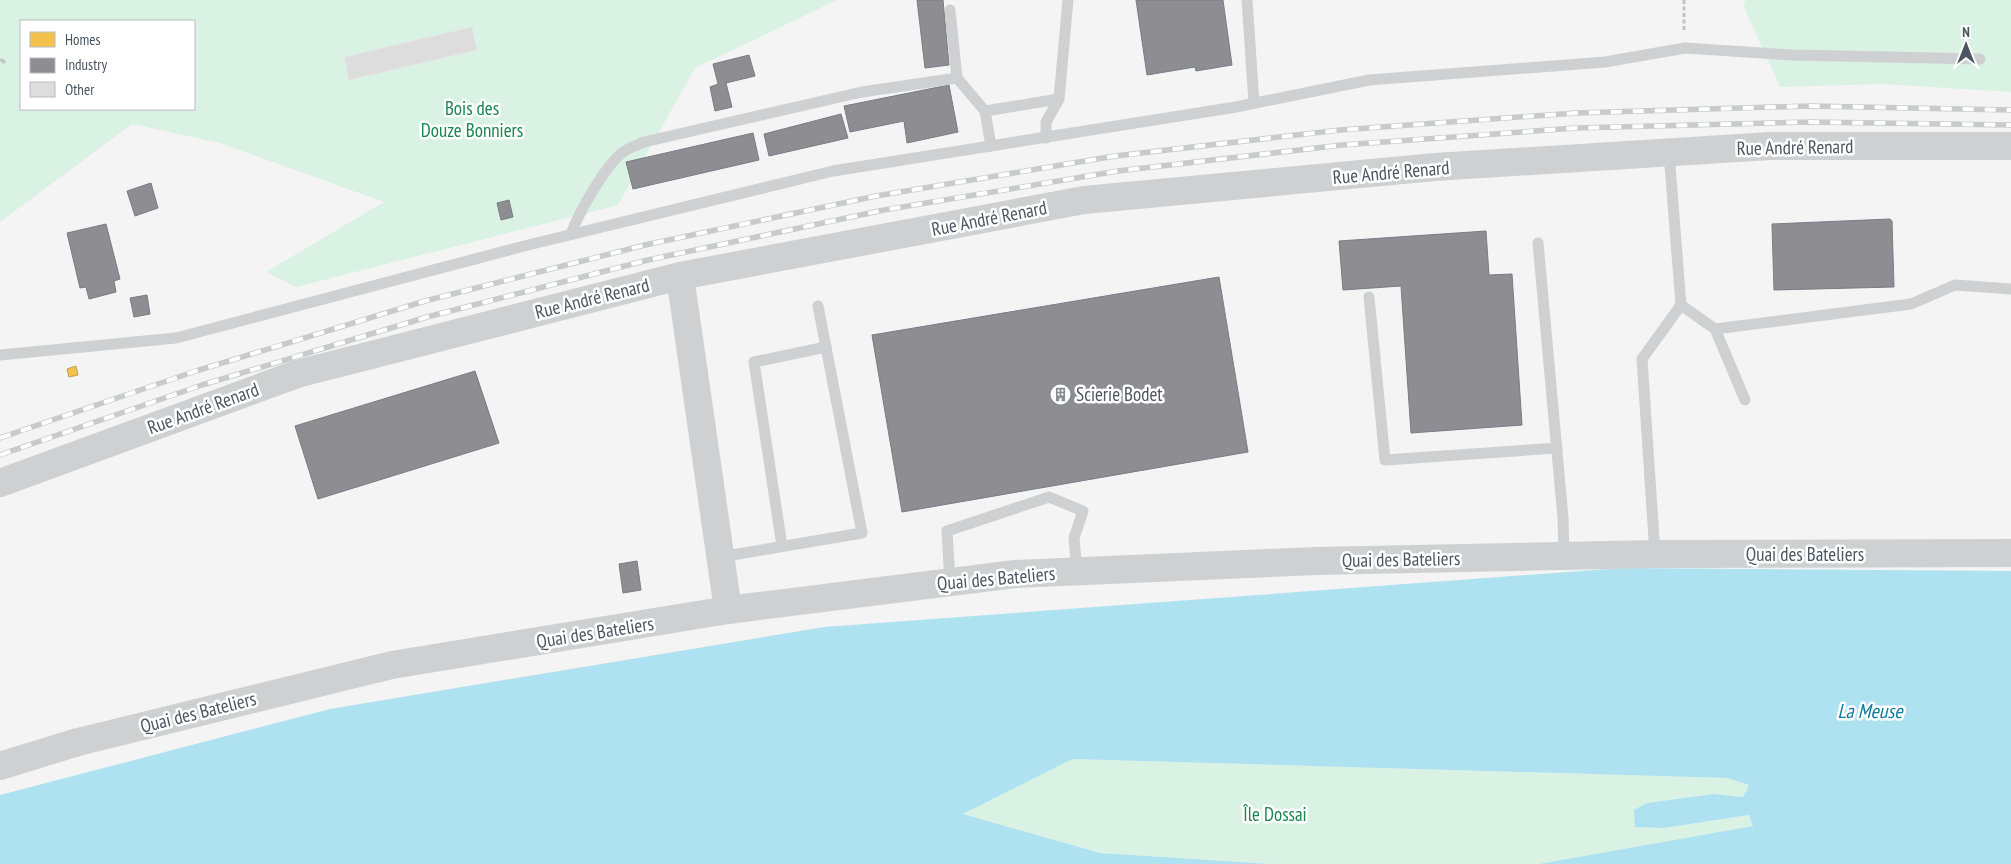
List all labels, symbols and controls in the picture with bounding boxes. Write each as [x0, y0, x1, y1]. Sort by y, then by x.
legend [20, 20, 195, 110]
north arrow [1941, 20, 1991, 70]
text: N [1962, 23, 1970, 41]
text: Homes [65, 30, 101, 49]
text: Industry [65, 55, 107, 74]
text: Other [65, 80, 95, 99]
park label: Bois des Douze Bonniers [421, 96, 523, 142]
street label: Rue André Renard [1736, 134, 1854, 160]
street label: Rue André Renard [1332, 155, 1450, 189]
street label: Rue André Renard [929, 195, 1049, 241]
street label: Rue André Renard [532, 272, 652, 324]
street label: Rue André Renard [144, 377, 262, 439]
building icon: Scierie Bodet [1048, 382, 1072, 406]
place label: Scierie Bodet [1076, 382, 1163, 406]
street label: Quai des Bateliers [1746, 542, 1864, 566]
street label: Quai des Bateliers [1342, 546, 1460, 572]
street label: Quai des Bateliers [936, 561, 1056, 595]
street label: Quai des Bateliers [535, 611, 655, 653]
street label: Quai des Bateliers [138, 686, 258, 738]
water label: La Meuse [1838, 698, 1904, 724]
park label: Île Dossai [1242, 802, 1307, 826]

